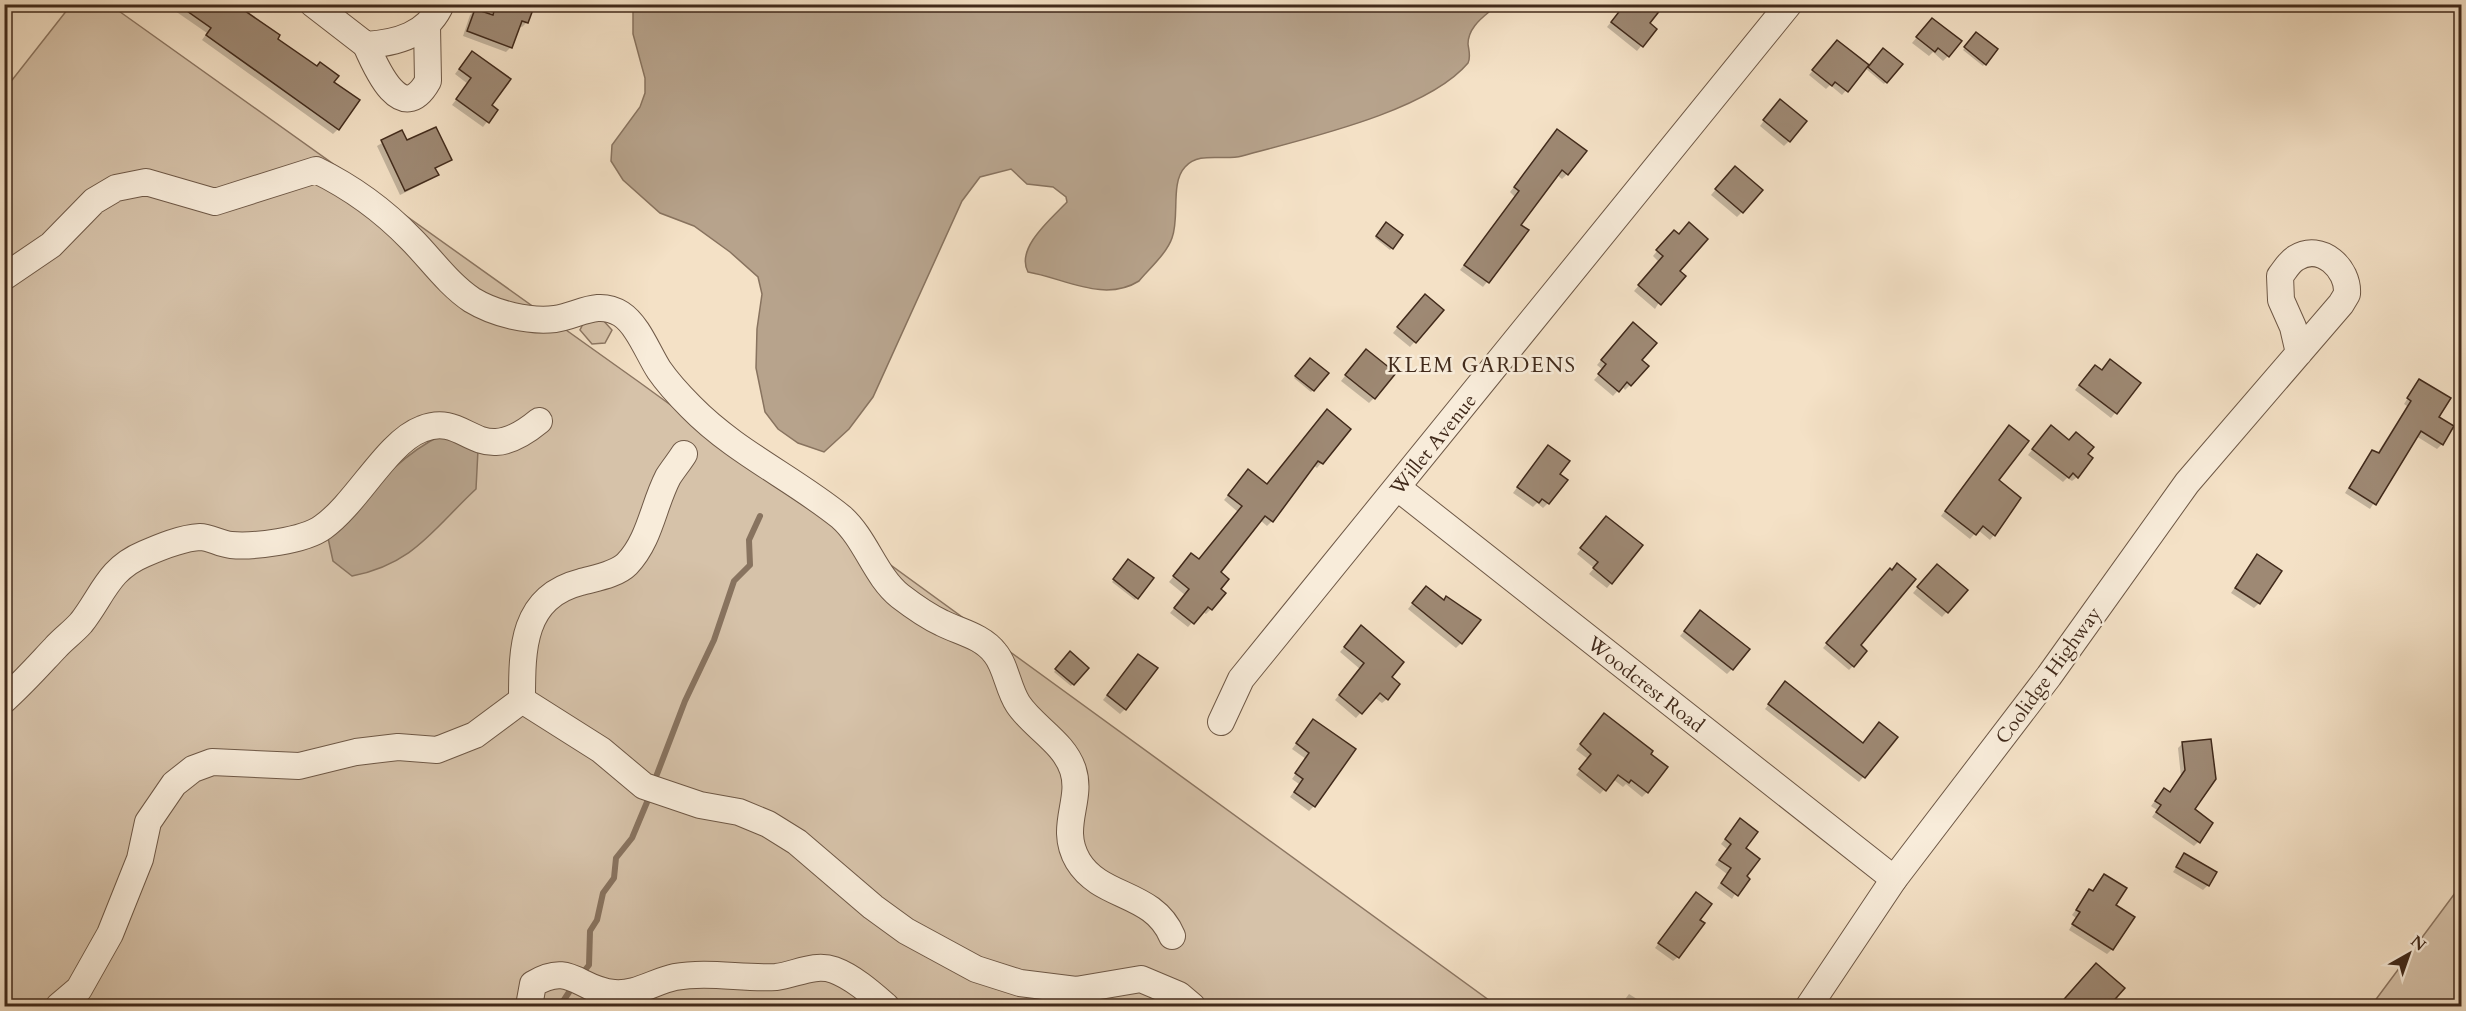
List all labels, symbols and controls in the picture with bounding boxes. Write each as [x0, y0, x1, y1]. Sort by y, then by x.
district label: KLEM GARDENS [1387, 351, 1577, 380]
street label: Willet Avenue [1383, 388, 1483, 502]
street label: Coolidge Highway [1989, 601, 2108, 749]
street label: Woodcrest Road [1581, 629, 1710, 739]
north arrow [2379, 924, 2439, 984]
text: N [2406, 930, 2430, 956]

